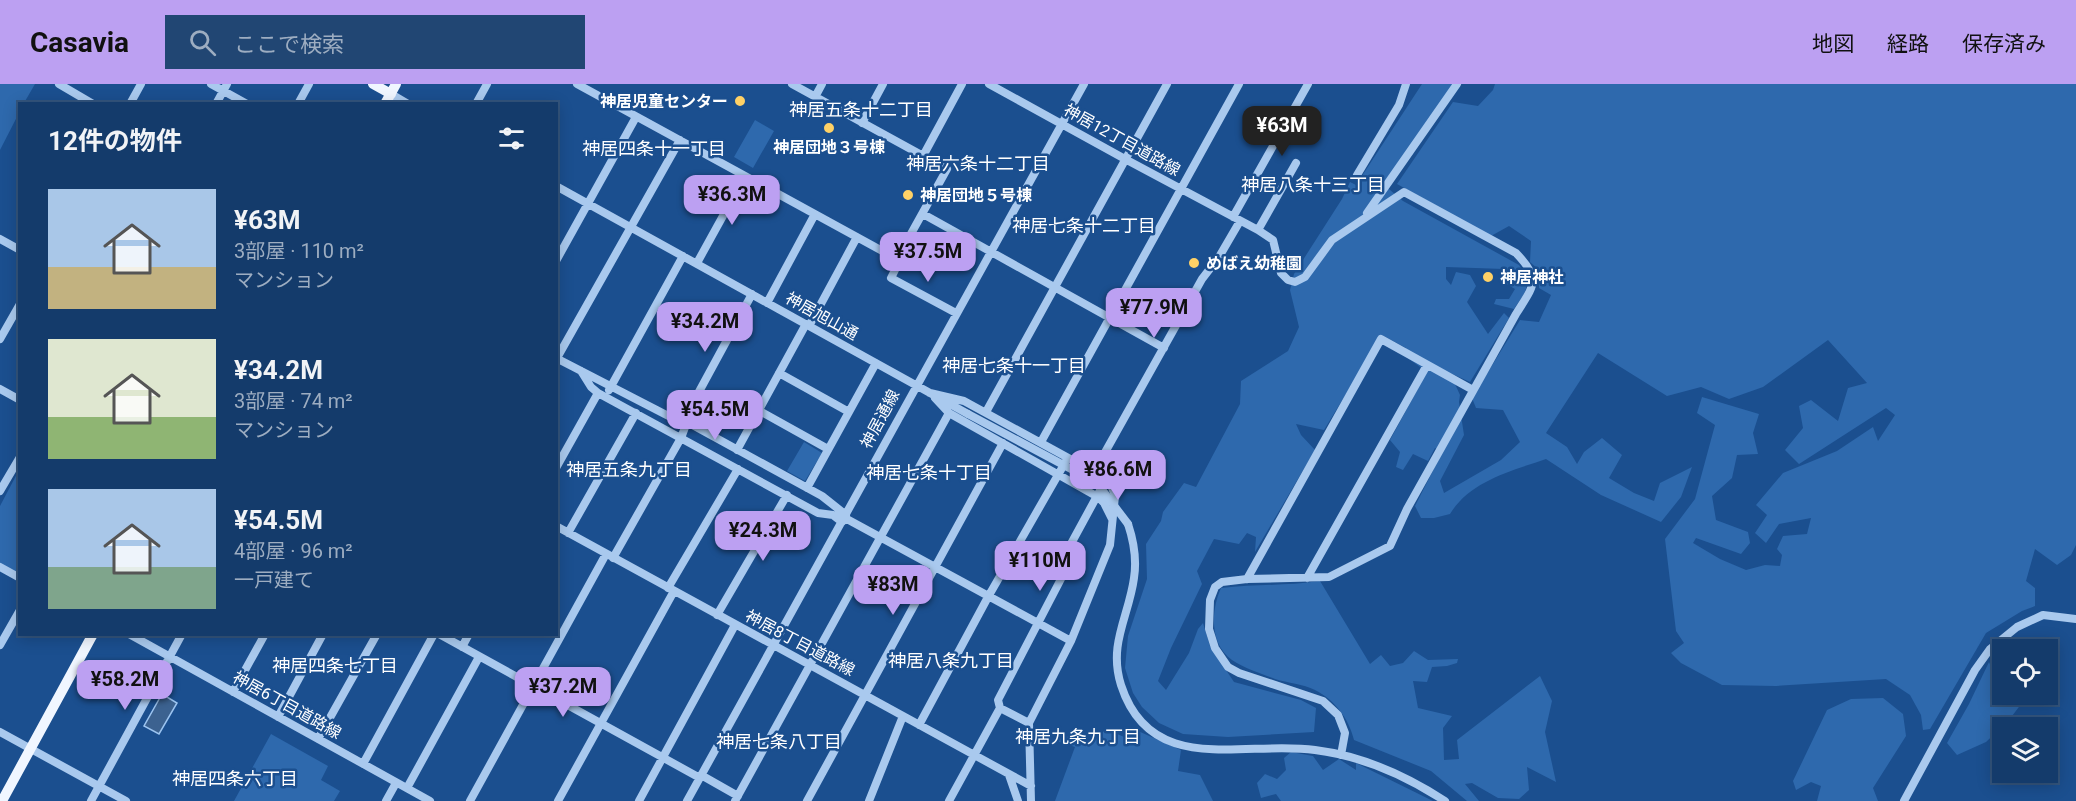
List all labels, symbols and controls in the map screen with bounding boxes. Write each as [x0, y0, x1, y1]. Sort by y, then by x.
search box [165, 15, 585, 69]
text: Casavia [30, 26, 129, 59]
icon: search [186, 26, 219, 59]
text: ここで検索 [234, 32, 344, 57]
text: 地図 [1812, 32, 1854, 56]
text: 経路 [1887, 32, 1929, 56]
text: 保存済み [1962, 32, 2046, 56]
place label: 神居児童センター [600, 92, 728, 111]
marker: 神居児童センター [733, 94, 747, 108]
district label: 神居五条十二丁目 [789, 99, 933, 120]
street label: 神居12丁目道路線 [1061, 100, 1183, 180]
pin: ¥63M [1246, 106, 1318, 157]
text: ¥63M [1256, 113, 1308, 137]
marker: 神居団地３号棟 [822, 121, 836, 135]
icon: filters [495, 122, 528, 155]
text: 12件の物件 [48, 126, 182, 156]
district label: 神居四条十一丁目 [582, 138, 726, 159]
place label: 神居団地３号棟 [773, 138, 885, 157]
district label: 神居六条十二丁目 [906, 153, 1050, 174]
district label: 神居八条十三丁目 [1241, 174, 1385, 195]
pin: ¥36.3M [683, 175, 781, 226]
text: ¥36.3M [698, 182, 766, 206]
place label: 神居団地５号棟 [920, 186, 1032, 205]
marker: 神居団地５号棟 [901, 188, 915, 202]
text: ¥63M [234, 205, 301, 235]
icon: home [96, 213, 168, 285]
district label: 神居七条十二丁目 [1012, 215, 1156, 236]
pin: ¥37.5M [879, 232, 977, 283]
text: 3部屋 · 110 m² [234, 239, 364, 263]
text: ¥37.5M [894, 239, 962, 263]
place label: めばえ幼稚園 [1206, 254, 1302, 273]
marker: めばえ幼稚園 [1187, 256, 1201, 270]
text: マンション [234, 268, 334, 292]
place label: 神居神社 [1500, 268, 1564, 287]
marker: 神居神社 [1481, 270, 1495, 284]
street label: 神居旭山通 [782, 288, 862, 344]
pin: ¥77.9M [1105, 288, 1203, 339]
text: ¥77.9M [1120, 295, 1188, 319]
pin: ¥34.2M [656, 302, 754, 353]
text: ¥34.2M [671, 309, 739, 333]
text: ¥34.2M [234, 355, 323, 385]
district label: 神居七条十一丁目 [942, 355, 1086, 376]
icon: home [96, 363, 168, 435]
street label: 神居通線 [857, 386, 903, 452]
text: 3部屋 · 74 m² [234, 389, 353, 413]
pin: ¥54.5M [666, 390, 764, 441]
text: ¥54.5M [681, 397, 749, 421]
text: マンション [234, 418, 334, 442]
pin: ¥86.6M [1069, 450, 1167, 501]
text: ¥86.6M [1084, 457, 1152, 481]
district label: 神居五条九丁目 [566, 459, 692, 480]
district label: 神居七条十丁目 [866, 462, 992, 483]
text: ¥54.5M [234, 505, 323, 535]
pin: ¥24.3M [714, 511, 812, 562]
icon: home [96, 513, 168, 585]
text: ¥24.3M [729, 518, 797, 542]
text: 4部屋 · 96 m² [234, 539, 353, 563]
pin: ¥110M [998, 541, 1082, 592]
text: ¥110M [1009, 548, 1071, 572]
pin: ¥83M [857, 565, 929, 616]
text: 一戸建て [234, 568, 314, 592]
text: ¥83M [867, 572, 919, 596]
street label: 神居8丁目道路線 [742, 606, 858, 680]
map controls [1992, 639, 2058, 783]
button: locate [1992, 639, 2058, 705]
district label: 神居八条九丁目 [888, 650, 1014, 671]
district label: 神居四条七丁目 [272, 655, 398, 676]
pin: ¥58.2M [76, 660, 174, 711]
text: ¥58.2M [91, 667, 159, 691]
street label: 神居6丁目道路線 [229, 667, 345, 743]
pin: ¥37.2M [514, 667, 612, 718]
text: ¥37.2M [529, 674, 597, 698]
button: layers [1992, 717, 2058, 783]
district label: 神居九条九丁目 [1015, 726, 1141, 747]
district label: 神居七条八丁目 [716, 731, 842, 752]
district label: 神居四条六丁目 [172, 768, 298, 789]

